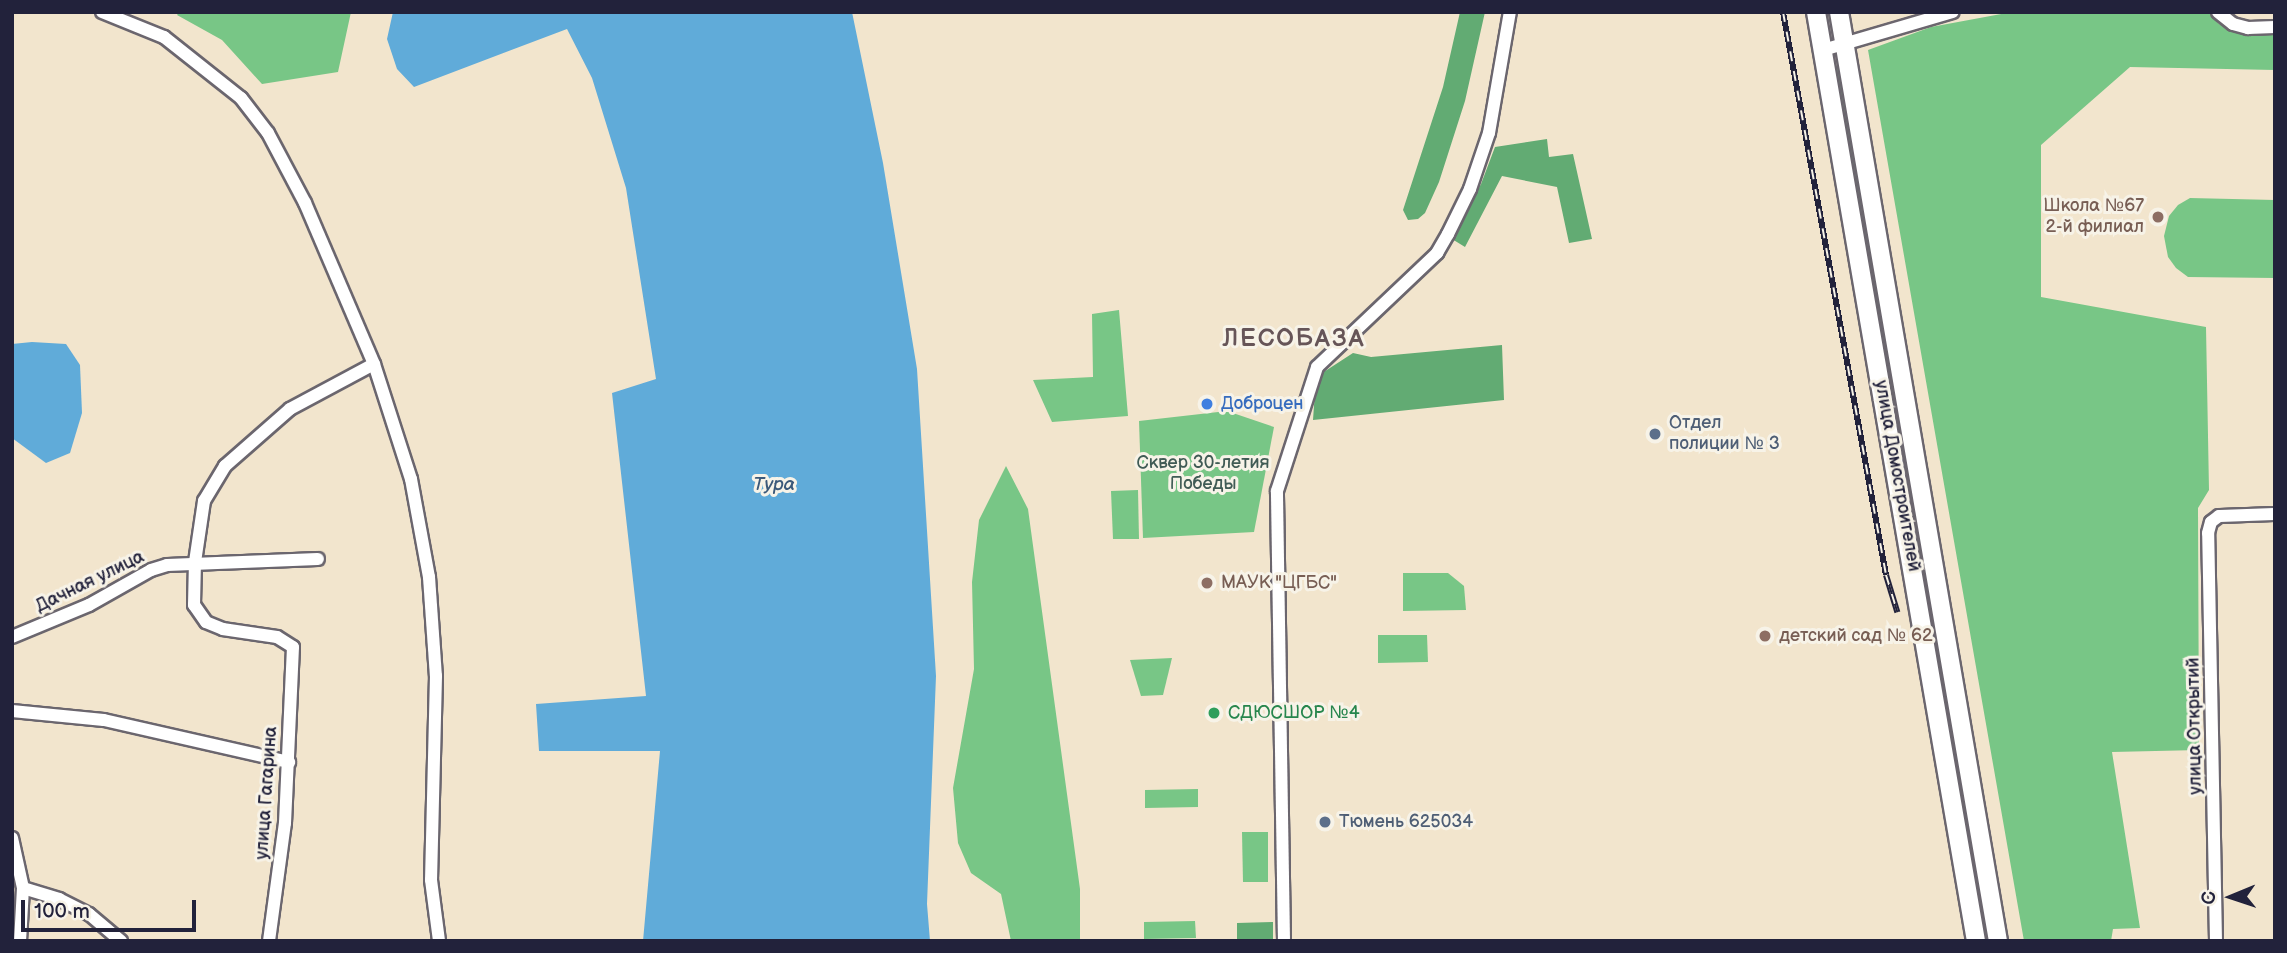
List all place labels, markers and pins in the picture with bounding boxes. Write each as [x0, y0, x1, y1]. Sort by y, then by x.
place label: Школа №67 2-й филиал [2043, 196, 2144, 238]
marker: Школа №67 2-й филиал [2150, 209, 2166, 225]
place label: Доброцен [1221, 393, 1303, 415]
marker: Доброцен [1199, 396, 1215, 412]
place label: Отдел полиции № 3 [1669, 413, 1780, 456]
marker: Отдел полиции № 3 [1647, 426, 1663, 442]
place label: МАУК "ЦГБС" [1221, 572, 1337, 594]
marker: МАУК "ЦГБС" [1199, 575, 1215, 591]
place label: детский сад № 62 [1779, 625, 1933, 647]
marker: детский сад № 62 [1757, 628, 1773, 644]
place label: СДЮСШОР №4 [1228, 702, 1360, 724]
marker: СДЮСШОР №4 [1206, 705, 1222, 721]
place label: Тюмень 625034 [1339, 811, 1473, 833]
marker: Тюмень 625034 [1317, 814, 1333, 830]

